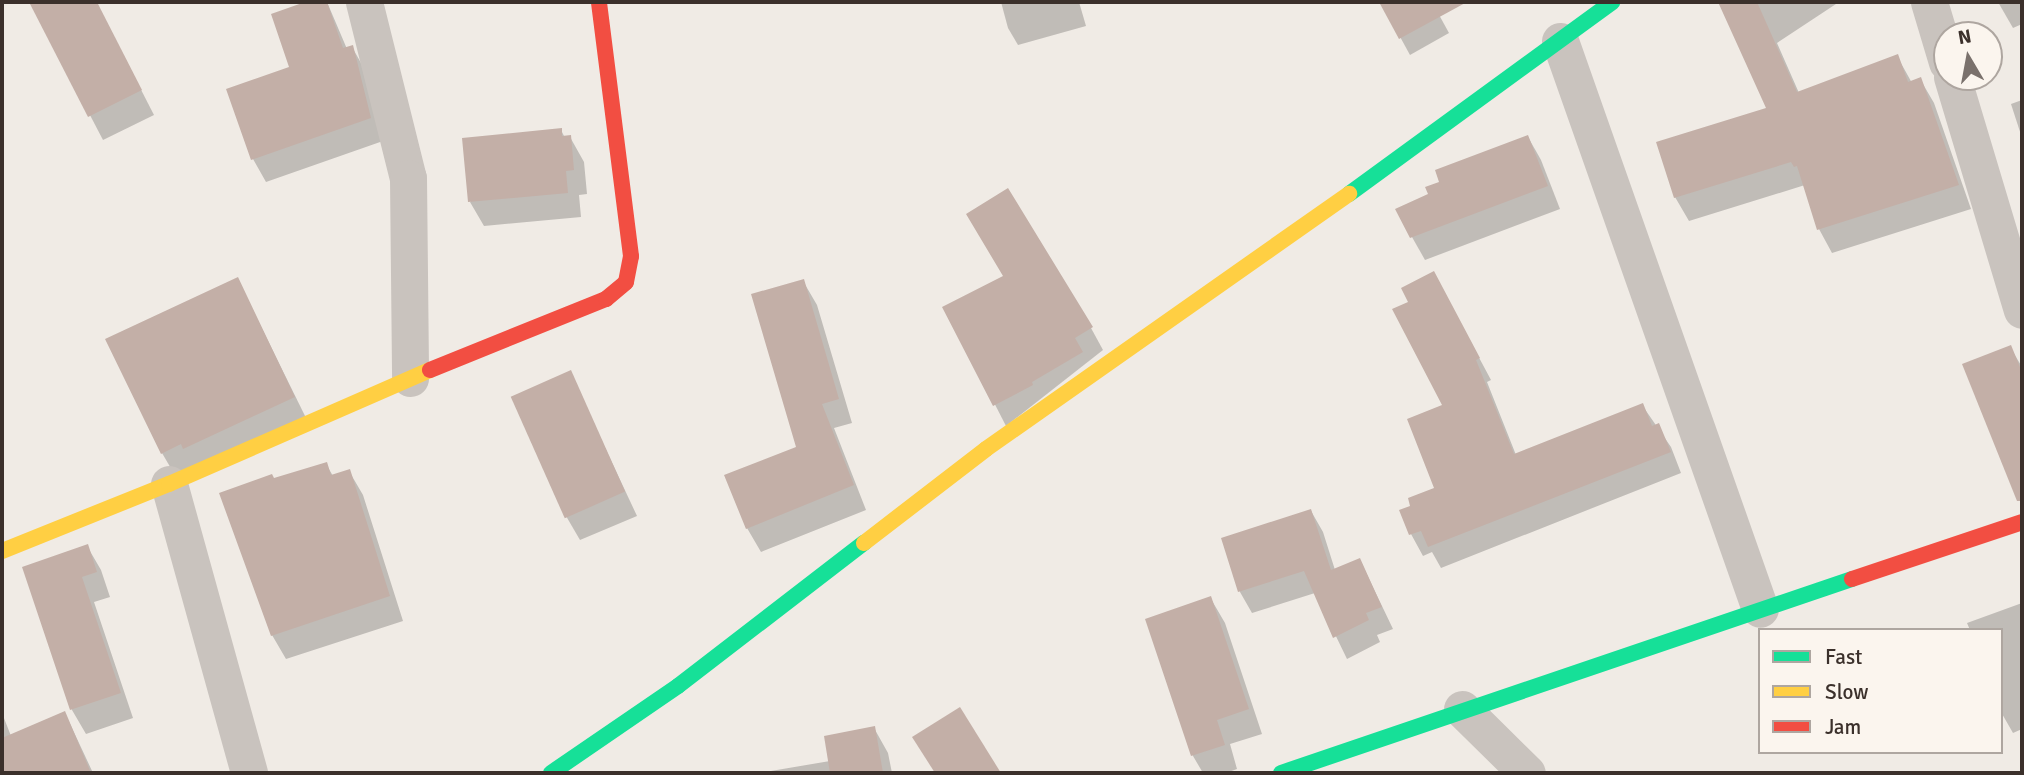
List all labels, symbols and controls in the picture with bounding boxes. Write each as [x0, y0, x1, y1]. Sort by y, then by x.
north arrow [1933, 21, 2003, 91]
text: N [1956, 24, 1973, 50]
legend [1758, 628, 2003, 754]
text: Fast [1825, 644, 1862, 670]
text: Slow [1825, 679, 1869, 705]
text: Jam [1825, 714, 1861, 740]

